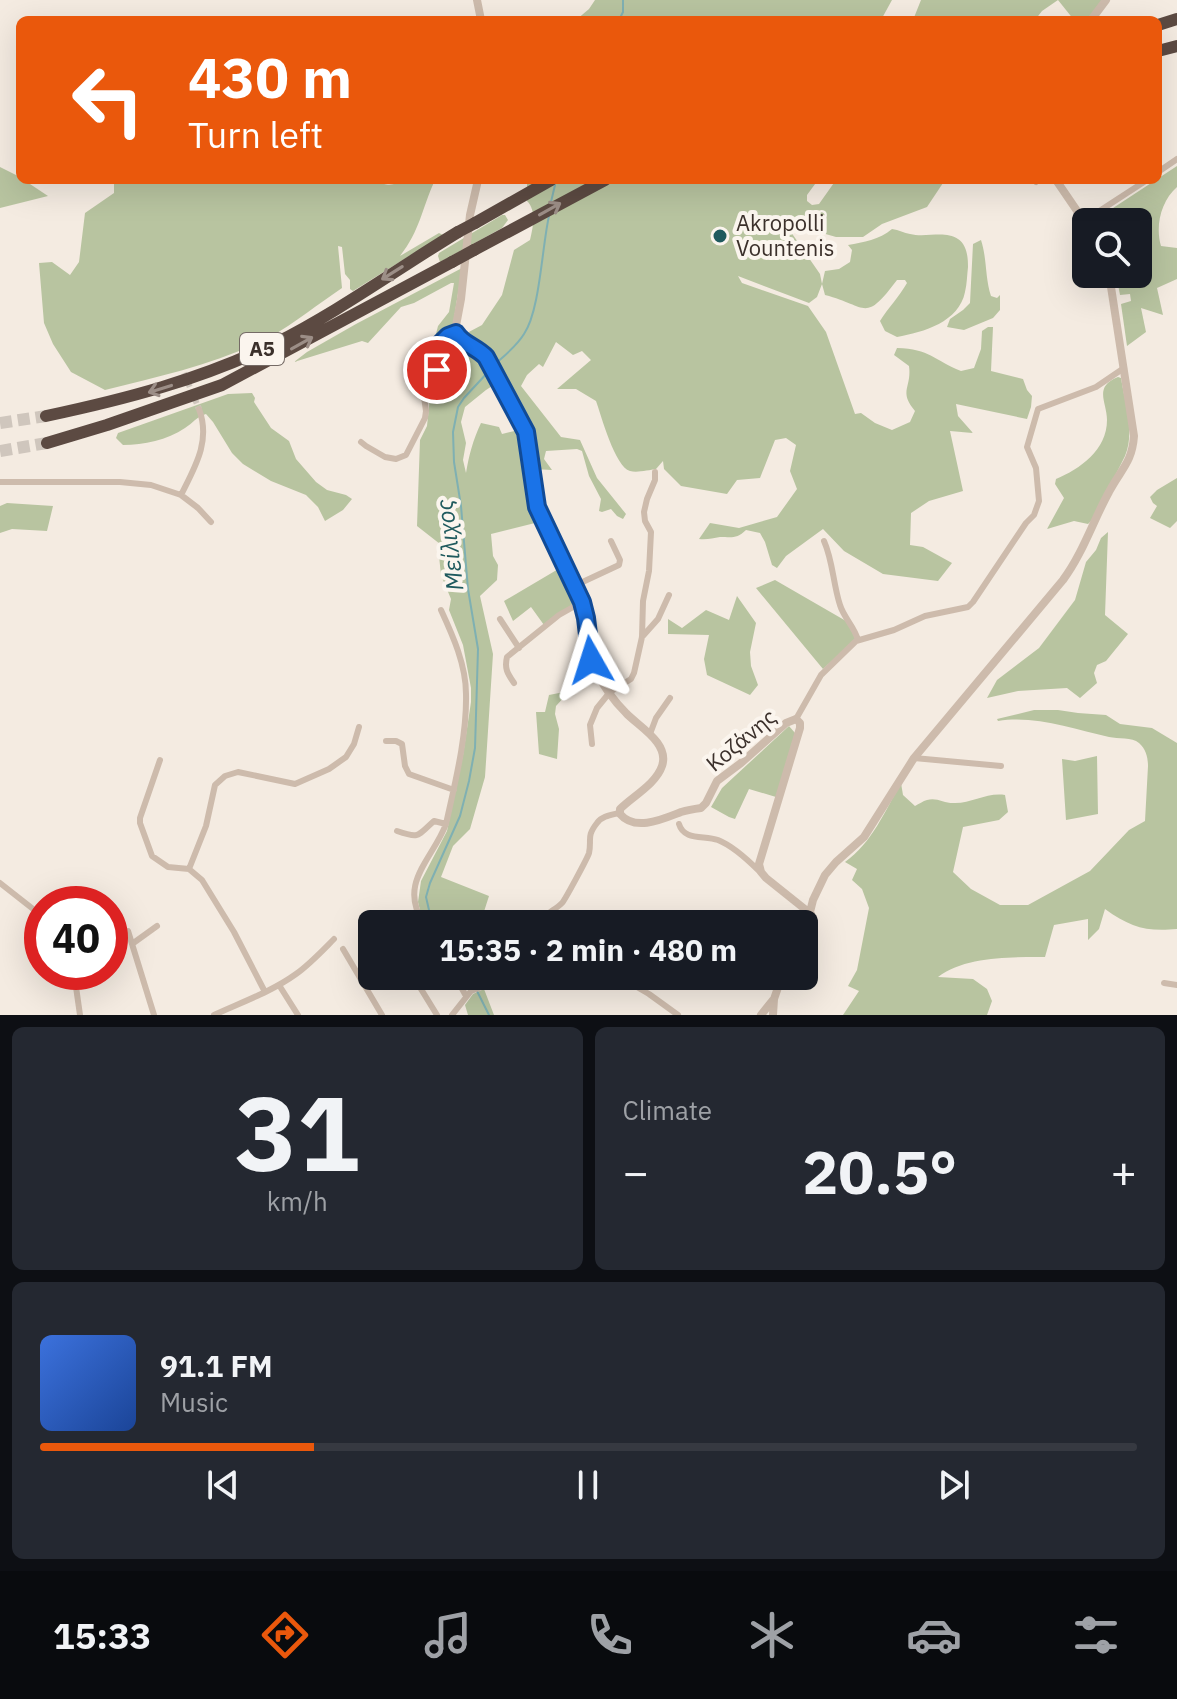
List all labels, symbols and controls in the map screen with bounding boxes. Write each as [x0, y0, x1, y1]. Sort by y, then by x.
text: 430 m [188, 41, 352, 113]
icon: left [56, 48, 160, 152]
text: Turn left [188, 111, 323, 158]
one-way arrow [538, 201, 561, 217]
place label: Akropolli Vountenis [736, 208, 834, 262]
map controls [1072, 208, 1152, 288]
button: search [1072, 208, 1152, 288]
marker: Akropolli Vountenis [711, 227, 729, 245]
one-way arrow [381, 265, 403, 282]
road number: Α5 [240, 333, 284, 365]
one-way arrow [289, 335, 313, 351]
pin [403, 336, 471, 404]
icon: arrive [415, 348, 459, 392]
one-way arrow [147, 382, 173, 397]
water label: Μείλιχος [427, 497, 470, 593]
position arrow [549, 618, 633, 702]
street label: Κοζάνης [700, 702, 782, 777]
speed limit sign: 40 [24, 886, 128, 990]
text: 15:35 · 2 min · 480 m [439, 930, 737, 969]
text: 31 [235, 1064, 360, 1200]
text: Climate [623, 1093, 712, 1127]
text: 20.5° [802, 1132, 957, 1211]
text: − [623, 1143, 649, 1200]
text: + [1111, 1143, 1137, 1200]
text: km/h [267, 1184, 328, 1218]
text: 91.1 FM [160, 1346, 273, 1385]
text: Music [160, 1385, 228, 1419]
icon: previous [201, 1463, 245, 1507]
icon: pause [566, 1463, 610, 1507]
icon: next [932, 1463, 976, 1507]
icon: directions [257, 1607, 313, 1663]
icon: music [420, 1607, 476, 1663]
icon: phone [582, 1607, 638, 1663]
icon: climate [744, 1607, 800, 1663]
icon: car [906, 1607, 962, 1663]
icon: filters [1068, 1607, 1124, 1663]
text: 15:33 [53, 1612, 151, 1659]

